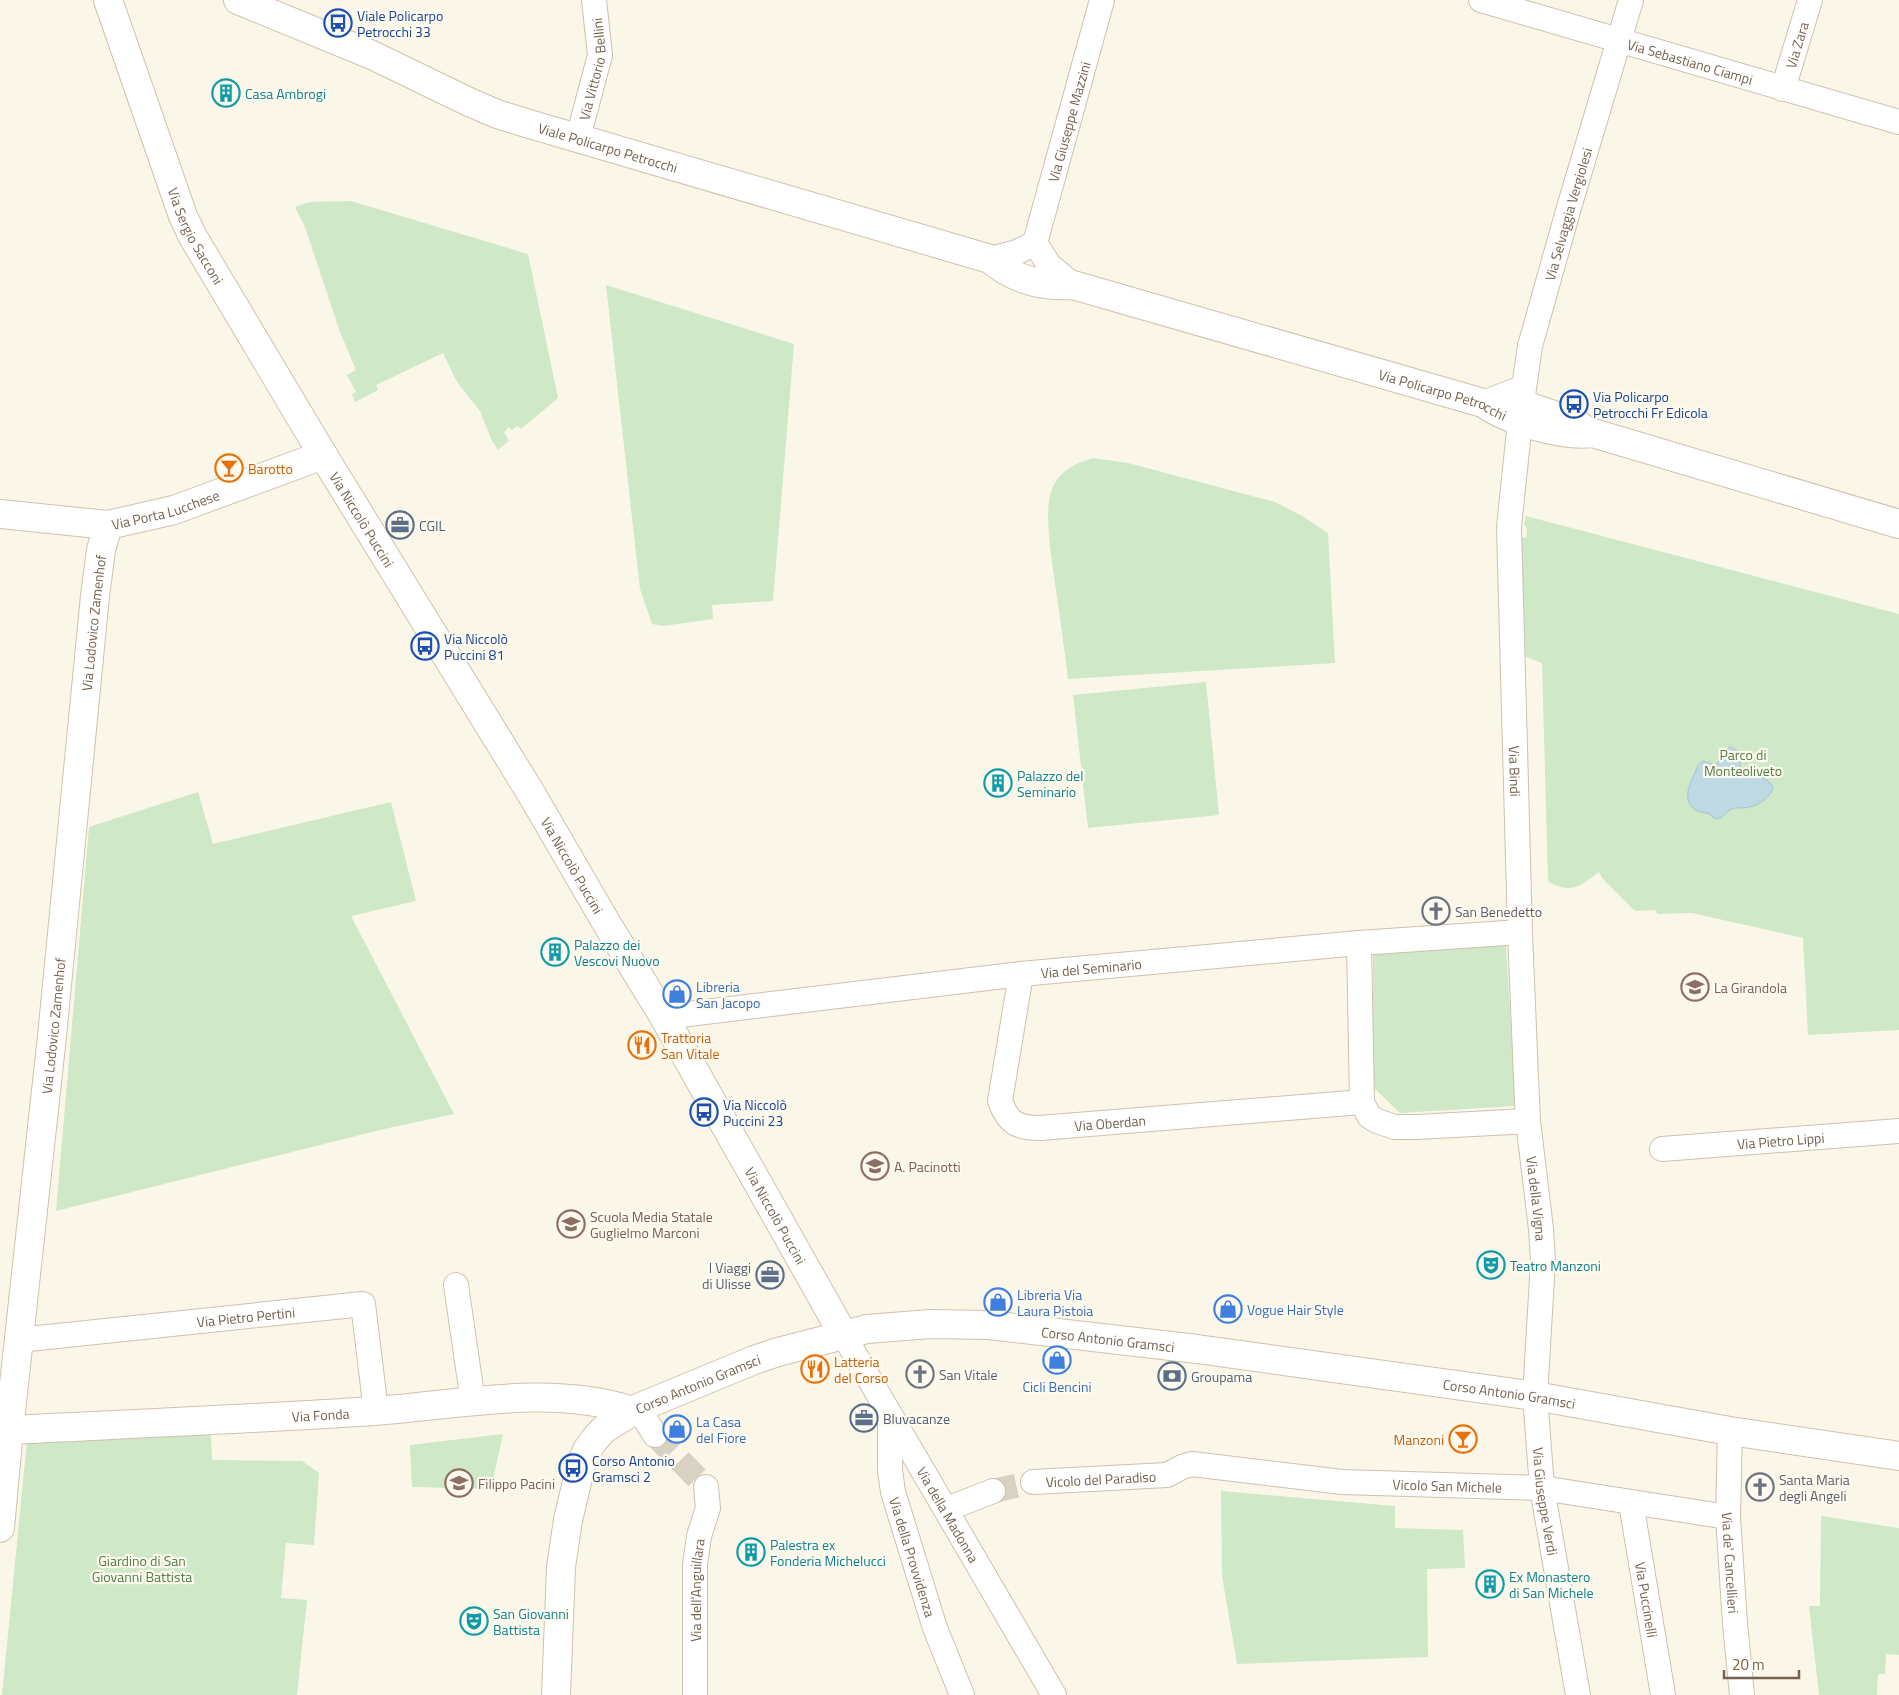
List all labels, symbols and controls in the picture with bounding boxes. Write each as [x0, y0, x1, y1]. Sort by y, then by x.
place label: Viale Policarpo Petrocchi 33 [357, 5, 443, 42]
bus stop icon: Viale Policarpo Petrocchi 33 [323, 8, 353, 38]
street label: Via Vittorio Bellini [573, 17, 610, 122]
street label: Via Zara [1779, 19, 1813, 71]
street label: Via Sebastiano Ciampi [1625, 33, 1756, 89]
street label: Via Giuseppe Mazzini [1042, 59, 1095, 184]
building icon: Casa Ambrogi [211, 78, 241, 108]
place label: Casa Ambrogi [245, 83, 326, 104]
street label: Viale Policarpo Petrocchi [536, 117, 680, 177]
street label: Via Selvaggia Vergiolesi [1538, 145, 1597, 283]
street label: Via Sergio Sacconi [163, 184, 229, 288]
street label: Via Policarpo Petrocchi [1376, 363, 1510, 425]
place label: Via Policarpo Petrocchi Fr Edicola [1593, 386, 1708, 423]
bus stop icon: Via Policarpo Petrocchi Fr Edicola [1559, 389, 1589, 419]
bar icon: Barotto [214, 453, 244, 483]
place label: Barotto [248, 458, 293, 479]
street label: Via Niccolò Puccini [325, 467, 400, 571]
street label: Via Porta Lucchese [109, 484, 222, 534]
office icon: CGIL [385, 510, 415, 540]
place label: CGIL [419, 515, 446, 536]
street label: Via Lodovico Zamenhof [75, 553, 111, 692]
place label: Via Niccolò Puccini 81 [444, 628, 508, 665]
bus stop icon: Via Niccolò Puccini 81 [410, 631, 440, 661]
park label: Parco di Monteoliveto [1704, 744, 1782, 781]
street label: Via Bindi [1504, 745, 1527, 797]
place label: Palazzo del Seminario [1017, 765, 1083, 802]
building icon: Palazzo del Seminario [983, 768, 1013, 798]
street label: Via Niccolò Puccini [536, 813, 609, 917]
church icon: San Benedetto [1421, 896, 1451, 926]
place label: San Benedetto [1455, 901, 1542, 922]
place label: Palazzo dei Vescovi Nuovo [574, 934, 660, 971]
building icon: Palazzo dei Vescovi Nuovo [540, 937, 570, 967]
street label: Via del Seminario [1040, 952, 1143, 983]
street label: Via Lodovico Zamenhof [35, 956, 70, 1095]
school or university icon: La Girandola [1680, 972, 1710, 1002]
place label: Libreria San Jacopo [696, 976, 760, 1013]
place label: La Girandola [1714, 977, 1787, 998]
shop icon: Libreria San Jacopo [662, 979, 692, 1009]
place label: Trattoria San Vitale [661, 1027, 720, 1064]
restaurant icon: Trattoria San Vitale [627, 1030, 657, 1060]
place label: Via Niccolò Puccini 23 [723, 1094, 787, 1131]
bus stop icon: Via Niccolò Puccini 23 [689, 1097, 719, 1127]
street label: Via Oberdan [1073, 1109, 1147, 1136]
street label: Via Pietro Lippi [1736, 1126, 1825, 1154]
school or university icon: A. Pacinotti [860, 1151, 890, 1181]
street label: Via della Vigna [1522, 1155, 1552, 1242]
place label: A. Pacinotti [894, 1156, 961, 1177]
street label: Via Niccolò Puccini [740, 1163, 812, 1268]
place label: Scuola Media Statale Guglielmo Marconi [590, 1206, 713, 1243]
school or university icon: Scuola Media Statale Guglielmo Marconi [556, 1209, 586, 1239]
theatre icon: Teatro Manzoni [1476, 1250, 1506, 1280]
place label: Teatro Manzoni [1510, 1255, 1601, 1276]
place label: I Viaggi di Ulisse [702, 1257, 751, 1294]
office icon: I Viaggi di Ulisse [755, 1260, 785, 1290]
place label: Libreria Via Laura Pistoia [1017, 1284, 1093, 1321]
shop icon: Libreria Via Laura Pistoia [983, 1287, 1013, 1317]
shop icon: Vogue Hair Style [1213, 1294, 1243, 1324]
place label: Vogue Hair Style [1247, 1299, 1344, 1320]
street label: Via Pietro Pertini [196, 1301, 296, 1332]
street label: Corso Antonio Gramsci [1040, 1321, 1176, 1357]
shop icon: Cicli Bencini [1042, 1345, 1072, 1375]
street label: Corso Antonio Gramsci [632, 1348, 763, 1419]
place label: Latteria del Corso [834, 1351, 888, 1388]
restaurant icon: Latteria del Corso [800, 1354, 830, 1384]
church icon: San Vitale [905, 1359, 935, 1389]
bank icon: Groupama [1157, 1361, 1187, 1391]
place label: San Vitale [939, 1364, 998, 1385]
place label: Groupama [1191, 1366, 1252, 1387]
street label: Corso Antonio Gramsci [1442, 1373, 1577, 1414]
place label: Cicli Bencini [1022, 1376, 1092, 1397]
street label: Via Fonda [291, 1402, 350, 1426]
office icon: Bluvacanze [849, 1403, 879, 1433]
place label: Bluvacanze [883, 1408, 950, 1429]
place label: La Casa del Fiore [696, 1411, 746, 1448]
shop icon: La Casa del Fiore [662, 1414, 692, 1444]
bar icon: Manzoni [1448, 1424, 1478, 1454]
place label: Manzoni [1393, 1429, 1444, 1450]
street label: Via Giuseppe Verdi [1528, 1446, 1564, 1557]
place label: Corso Antonio Gramsci 2 [592, 1450, 675, 1487]
bus stop icon: Corso Antonio Gramsci 2 [558, 1453, 588, 1483]
street label: Via della Madonna [912, 1462, 985, 1566]
street label: Vicolo del Paradiso [1045, 1465, 1157, 1492]
school or university icon: Filippo Pacini [444, 1468, 474, 1498]
place label: Santa Maria degli Angeli [1779, 1469, 1850, 1506]
church icon: Santa Maria degli Angeli [1745, 1472, 1775, 1502]
place label: Filippo Pacini [478, 1473, 555, 1494]
street label: Vicolo San Michele [1392, 1473, 1502, 1497]
street label: Via della Provvidenza [885, 1494, 941, 1619]
street label: Via de' Cancellieri [1717, 1512, 1745, 1614]
place label: Palestra ex Fonderia Michelucci [770, 1534, 886, 1571]
street label: Via dell'Anguillara [685, 1537, 709, 1642]
building icon: Palestra ex Fonderia Michelucci [736, 1537, 766, 1567]
park label: Giardino di San Giovanni Battista [92, 1550, 192, 1587]
street label: Via Puccinelli [1630, 1560, 1664, 1639]
place label: Ex Monastero di San Michele [1509, 1566, 1594, 1603]
building icon: Ex Monastero di San Michele [1475, 1569, 1505, 1599]
place label: San Giovanni Battista [493, 1603, 569, 1640]
theatre icon: San Giovanni Battista [459, 1606, 489, 1636]
scale bar [1724, 1648, 1799, 1680]
text: 20 m [1732, 1653, 1765, 1676]

